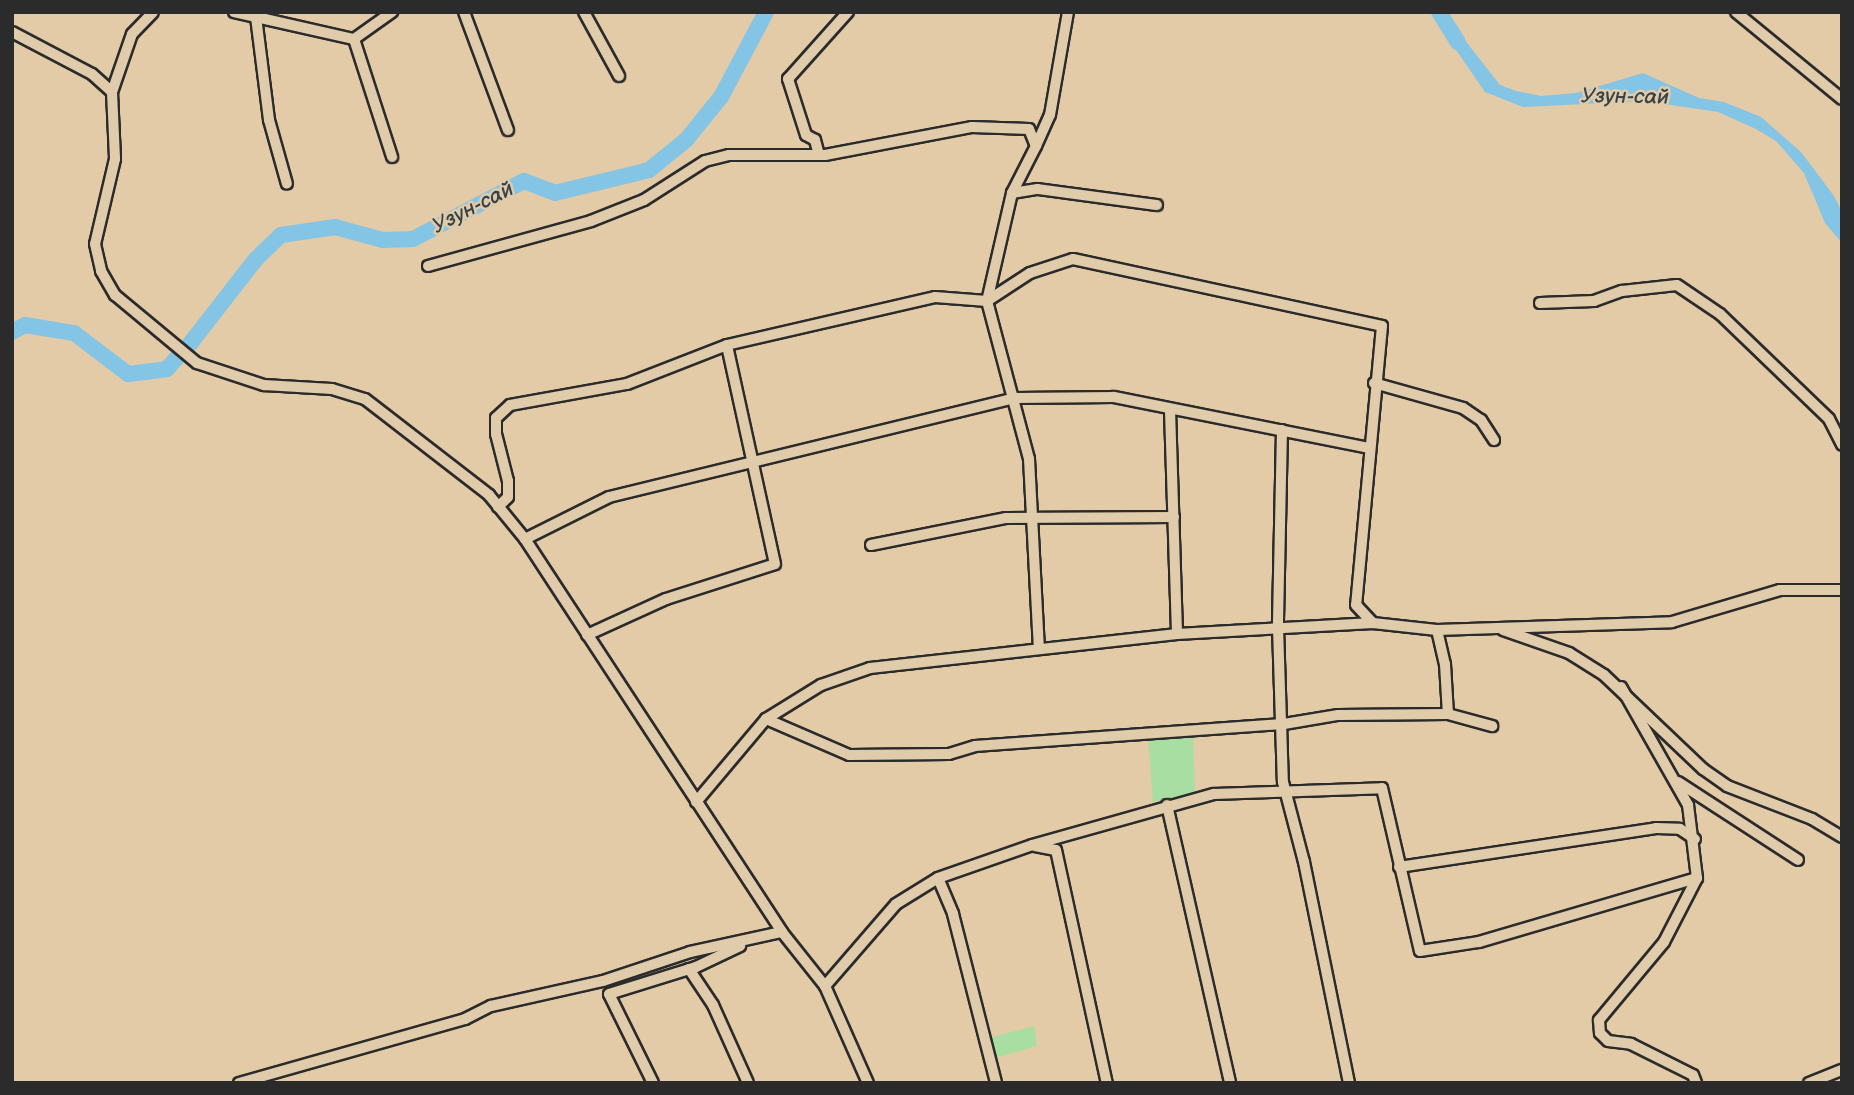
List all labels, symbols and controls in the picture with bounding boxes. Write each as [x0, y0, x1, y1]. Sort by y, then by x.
water label: Узун-сай [1581, 84, 1669, 110]
water label: Узун-сай [428, 177, 518, 239]

